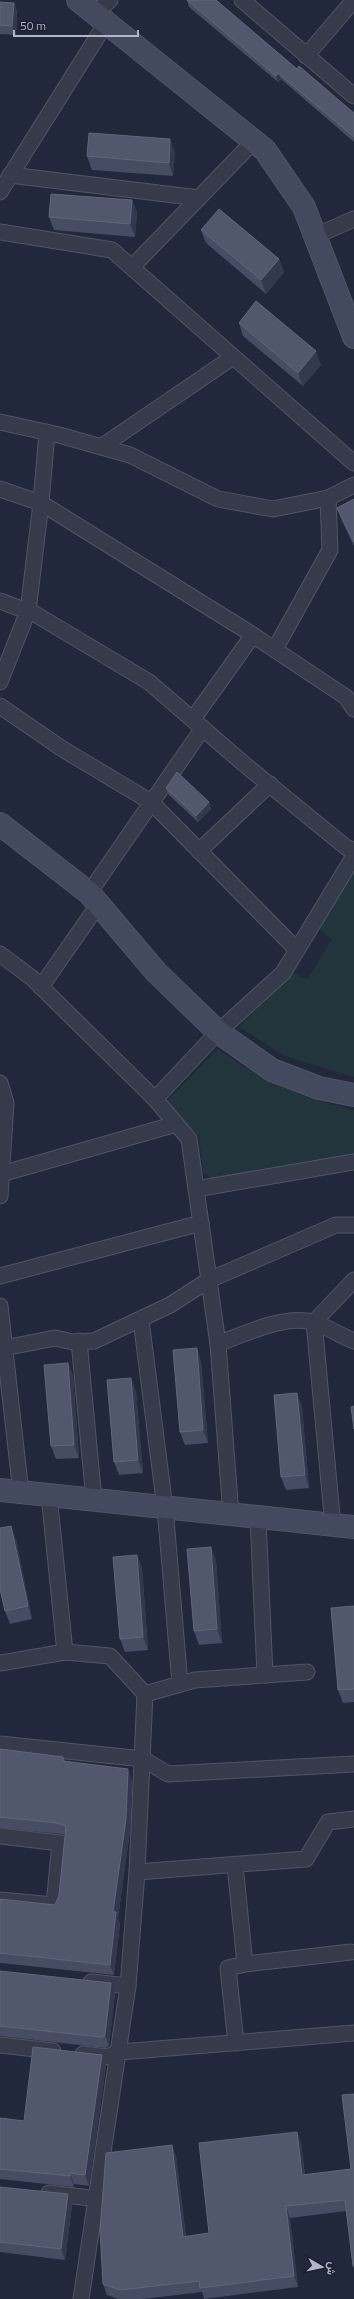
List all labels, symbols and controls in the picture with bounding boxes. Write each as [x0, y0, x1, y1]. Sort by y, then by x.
scale bar [14, 12, 138, 38]
text: 50 m [20, 16, 46, 35]
north arrow [302, 2247, 342, 2287]
text: ش [323, 2261, 341, 2276]

